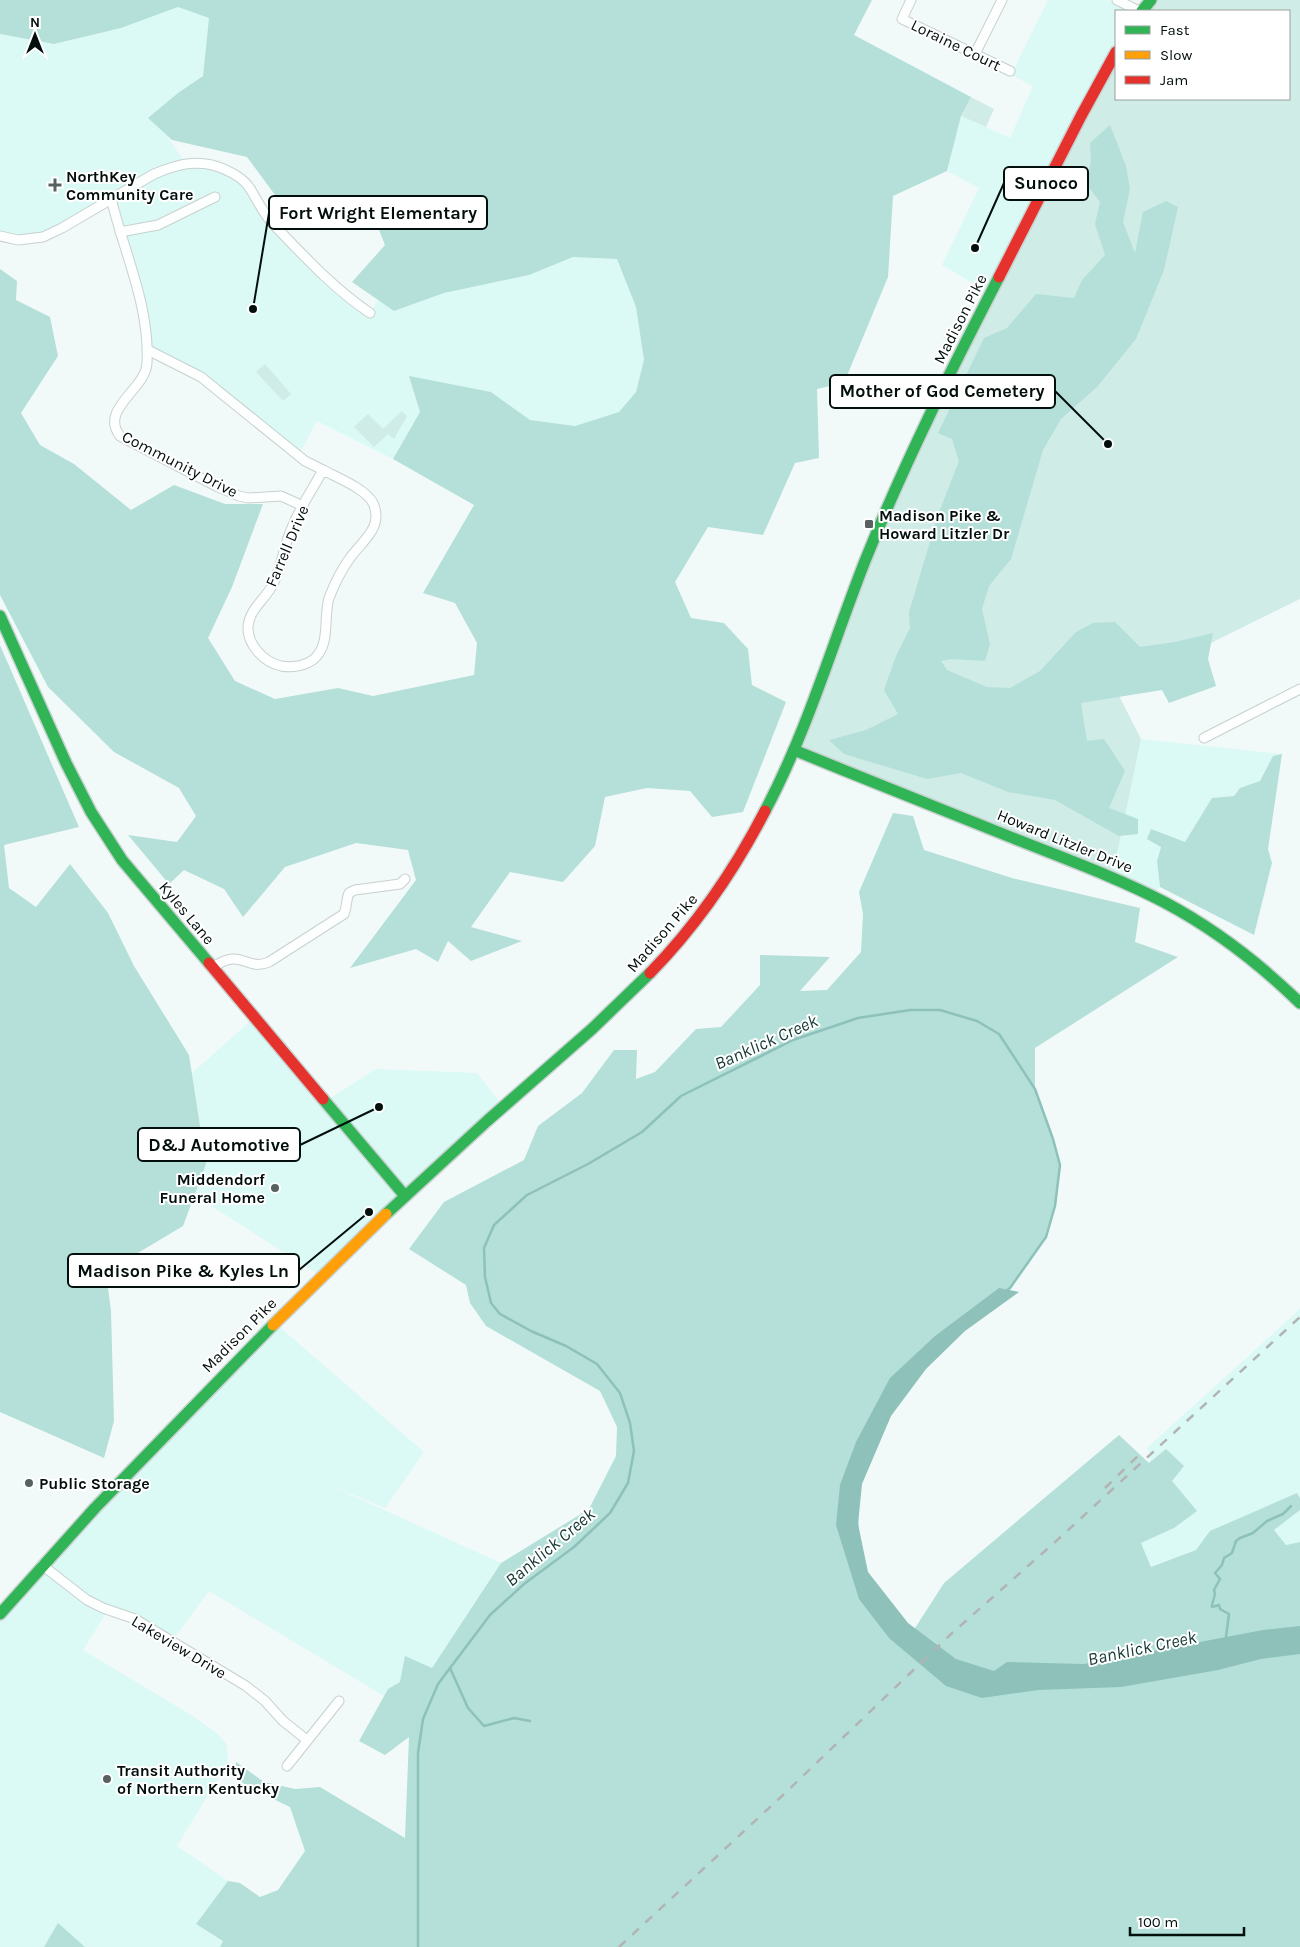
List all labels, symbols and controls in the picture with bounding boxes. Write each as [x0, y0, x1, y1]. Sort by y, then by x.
north arrow [10, 10, 60, 60]
legend [1115, 10, 1290, 100]
text: N [30, 14, 40, 31]
street label: Loraine Court [908, 15, 1004, 75]
text: Fast [1160, 21, 1190, 39]
text: Slow [1160, 46, 1192, 64]
text: Jam [1160, 71, 1188, 89]
place label: NorthKey Community Care [66, 167, 193, 204]
callout: Sunoco [1004, 167, 1088, 200]
text: Sunoco [1014, 172, 1078, 194]
marker: NorthKey Community Care [48, 178, 62, 192]
callout: Fort Wright Elementary [269, 196, 487, 229]
text: Fort Wright Elementary [279, 202, 477, 224]
street label: Madison Pike [929, 271, 991, 367]
callout: Mother of God Cemetery [830, 375, 1055, 408]
text: Mother of God Cemetery [839, 380, 1045, 402]
street label: Community Drive [119, 427, 241, 501]
street label: Farrell Drive [261, 502, 313, 590]
place label: Madison Pike & Howard Litzler Dr [879, 506, 1010, 543]
marker: Madison Pike & Howard Litzler Dr [863, 518, 875, 530]
street label: Howard Litzler Drive [994, 805, 1136, 877]
street label: Kyles Lane [155, 878, 219, 948]
street label: Madison Pike [623, 890, 701, 976]
water label: Banklick Creek [711, 1009, 822, 1075]
callout: D&J Automotive [138, 1128, 300, 1161]
text: D&J Automotive [148, 1134, 290, 1156]
place label: Middendorf Funeral Home [160, 1170, 265, 1207]
marker: Middendorf Funeral Home [269, 1182, 281, 1194]
callout: Madison Pike & Kyles Ln [68, 1254, 299, 1287]
text: Madison Pike & Kyles Ln [77, 1260, 289, 1282]
street label: Madison Pike [198, 1294, 280, 1376]
place label: Public Storage [39, 1474, 150, 1493]
marker: Public Storage [23, 1477, 35, 1489]
water label: Banklick Creek [501, 1502, 600, 1591]
street label: Lakeview Drive [128, 1611, 230, 1683]
water label: Banklick Creek [1086, 1626, 1199, 1670]
place label: Transit Authority of Northern Kentucky [117, 1761, 279, 1798]
marker: Transit Authority of Northern Kentucky [101, 1773, 113, 1785]
scale bar [1130, 1904, 1244, 1936]
text: 100 m [1138, 1913, 1178, 1931]

